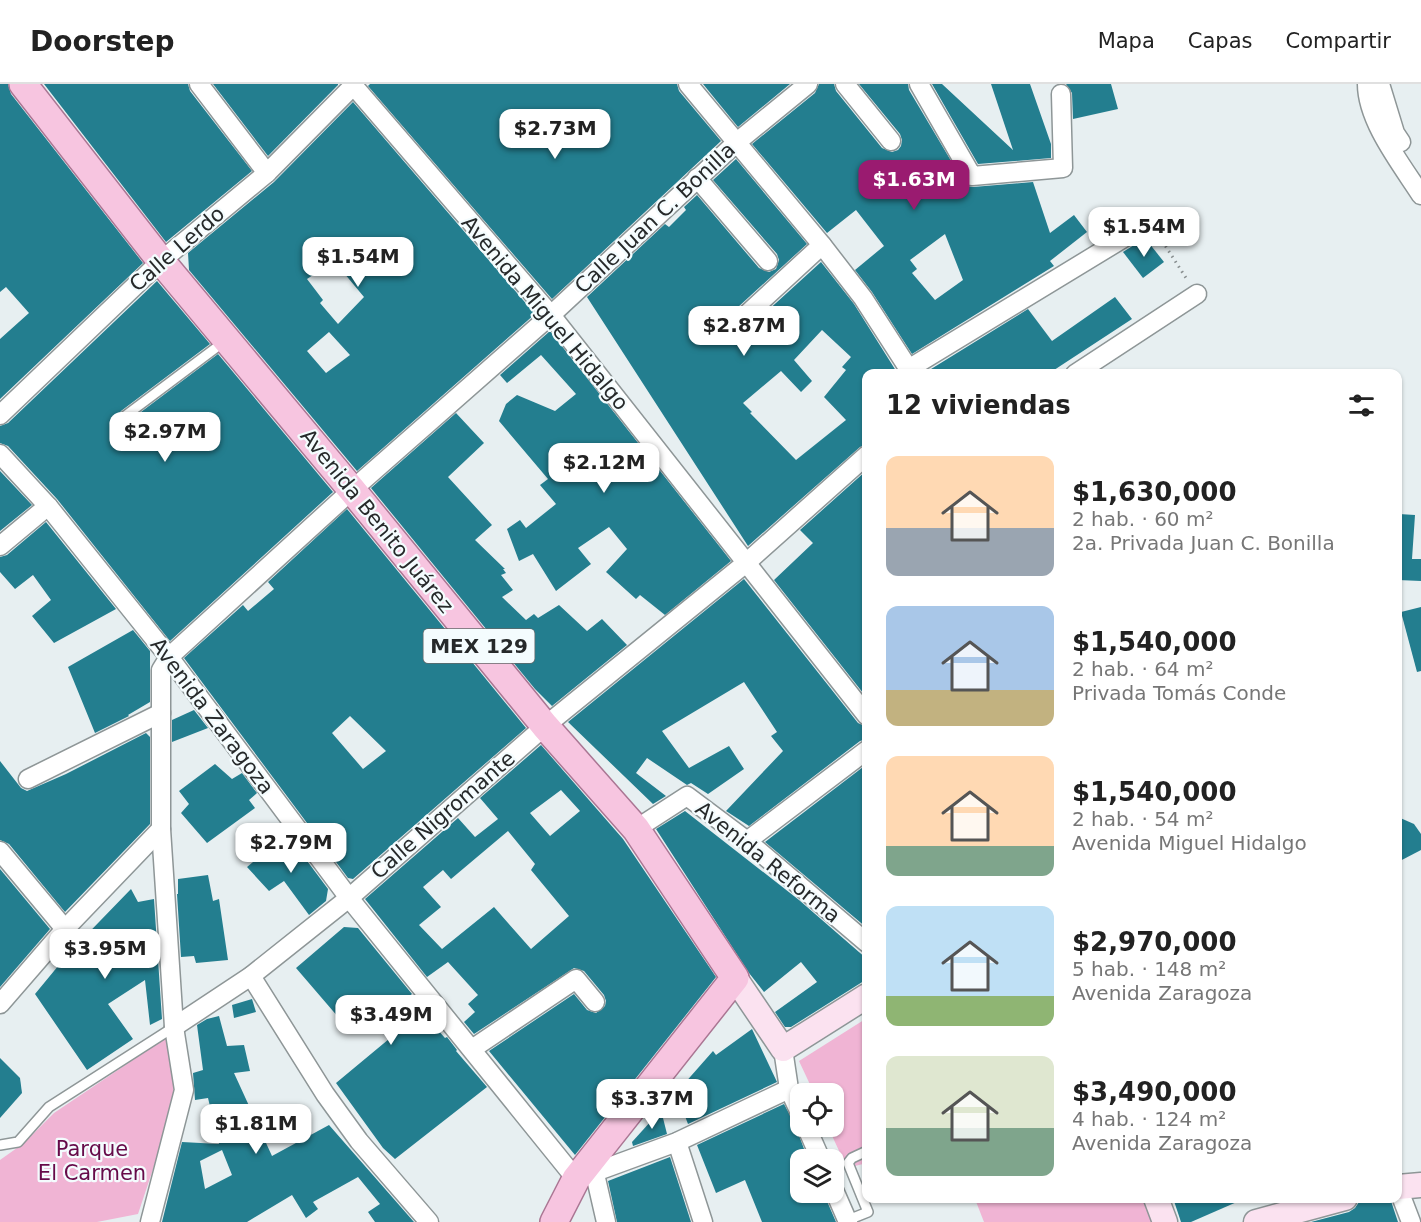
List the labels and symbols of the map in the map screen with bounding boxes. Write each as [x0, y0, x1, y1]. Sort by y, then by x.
pin: $2.73M [506, 109, 604, 160]
street label: Calle Juan C. Bonilla [570, 138, 740, 298]
pin: $1.63M [865, 160, 963, 211]
street label: Calle Lerdo [125, 201, 229, 297]
pin: $1.54M [1095, 207, 1193, 258]
street label: Avenida Miguel Hidalgo [457, 211, 633, 415]
pin: $1.54M [309, 237, 407, 288]
pin: $2.87M [695, 306, 793, 357]
pin: $2.97M [116, 412, 214, 463]
street label: Avenida Benito Juárez [296, 424, 458, 618]
pin: $2.12M [555, 443, 653, 494]
road number: MEX 129 [424, 629, 534, 663]
street label: Avenida Zaragoza [145, 633, 279, 799]
street label: Calle Nigromante [366, 746, 520, 884]
street label: Avenida Reforma [691, 796, 845, 928]
pin: $2.79M [242, 823, 340, 874]
pin: $3.95M [56, 929, 154, 980]
pin: $3.49M [342, 995, 440, 1046]
pin: $3.37M [603, 1079, 701, 1130]
pin: $1.81M [207, 1104, 305, 1155]
park label: Parque El Carmen [38, 1137, 146, 1185]

